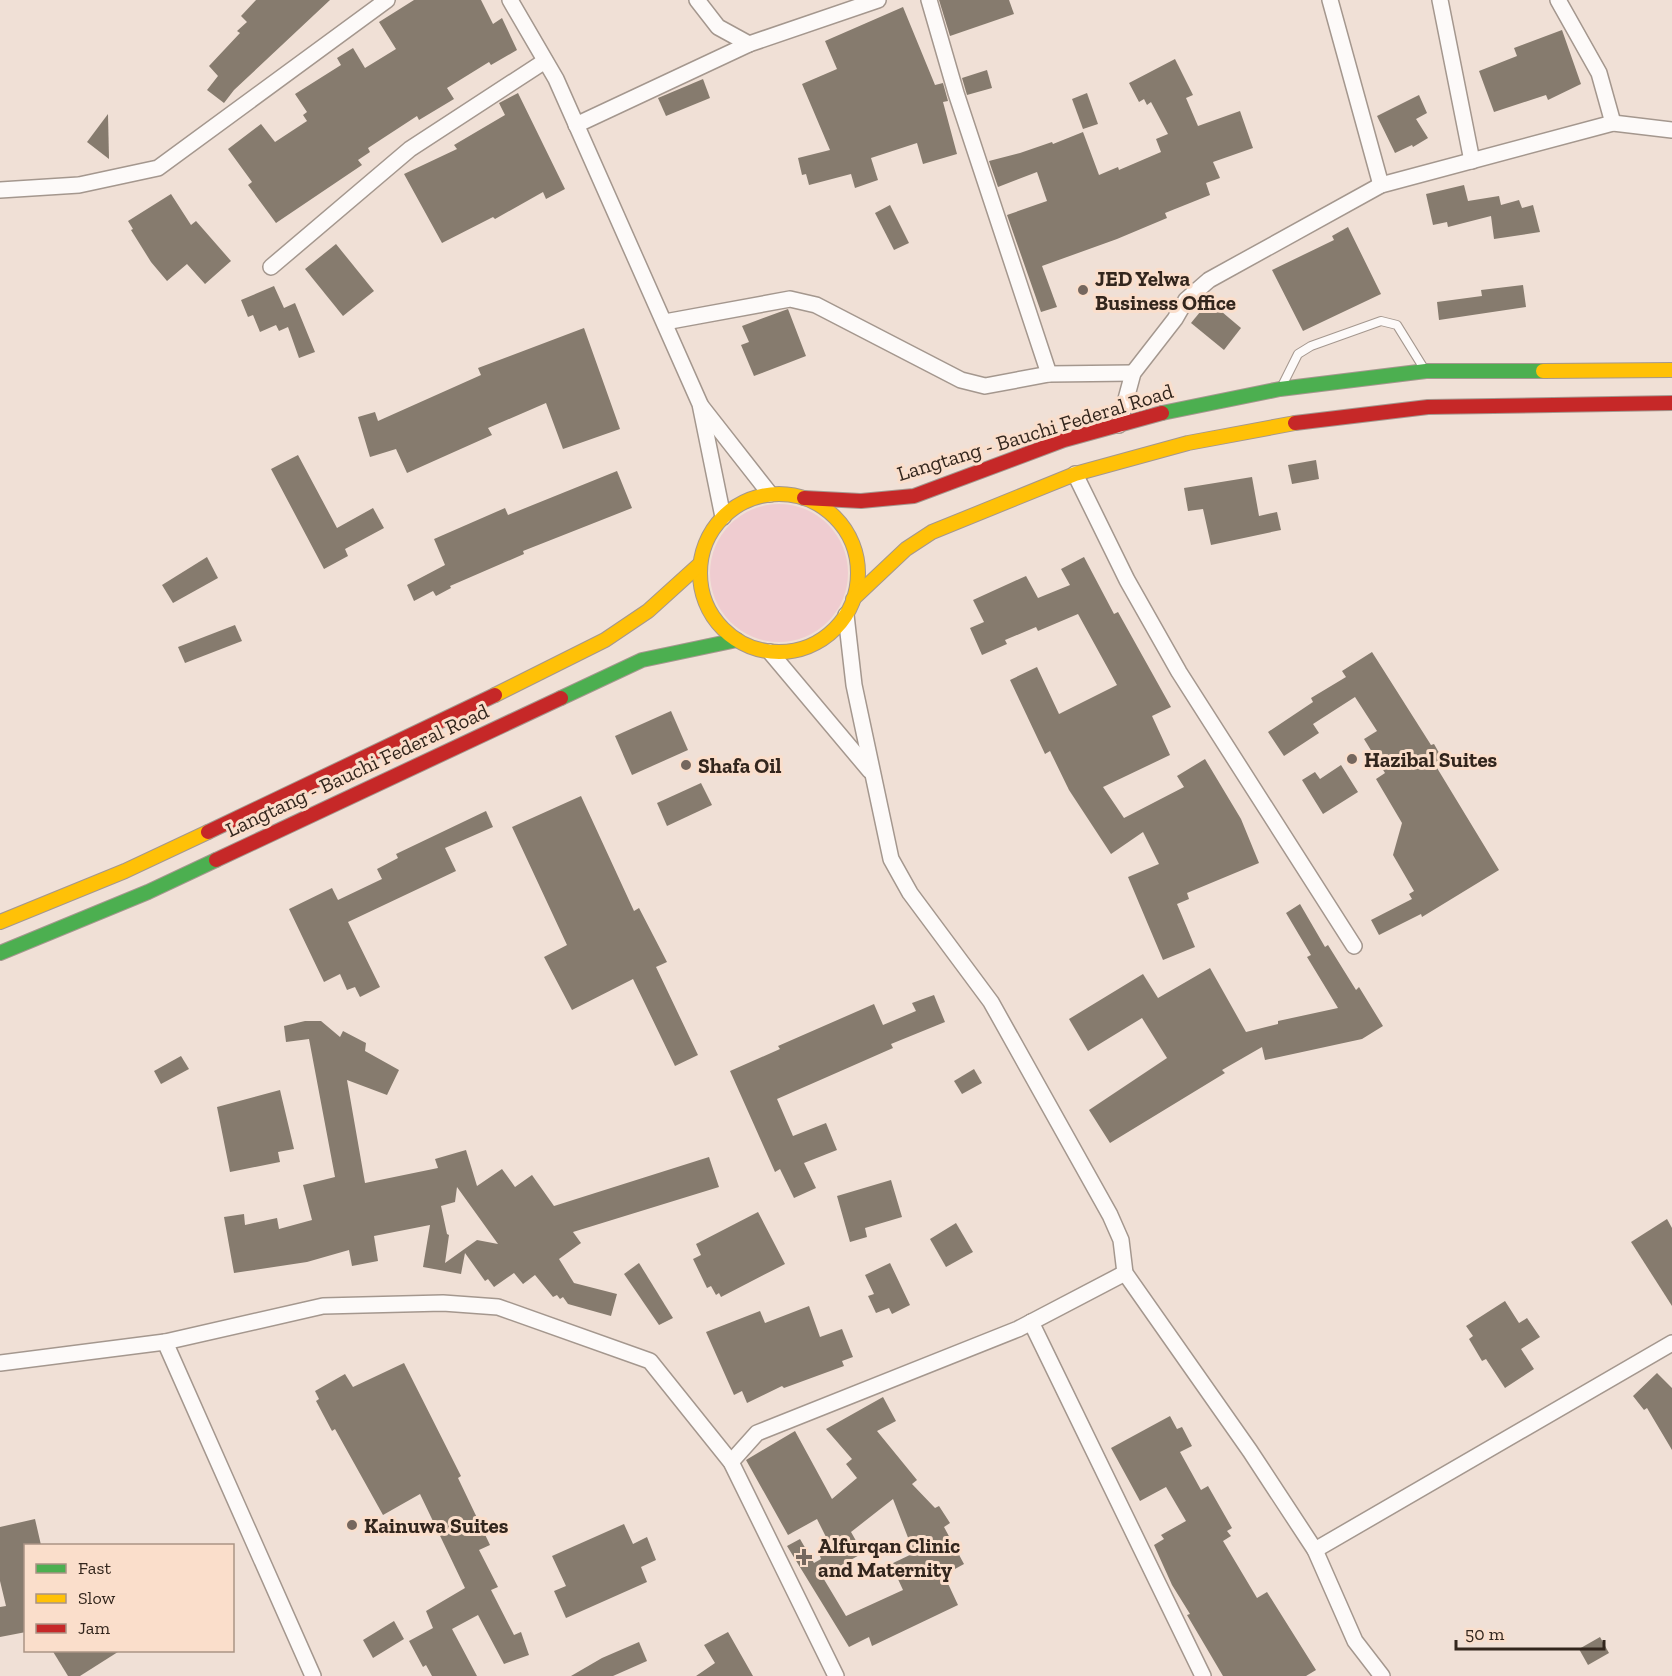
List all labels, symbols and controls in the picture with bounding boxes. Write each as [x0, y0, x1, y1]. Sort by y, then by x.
place label: JED Yelwa Business Office [1095, 266, 1236, 315]
marker: JED Yelwa Business Office [1076, 283, 1090, 297]
street label: Langtang - Bauchi Federal Road [894, 378, 1176, 486]
street label: Langtang - Bauchi Federal Road [222, 698, 493, 842]
place label: Hazibal Suites [1364, 747, 1498, 772]
marker: Hazibal Suites [1345, 752, 1359, 766]
place label: Shafa Oil [698, 753, 782, 778]
marker: Shafa Oil [679, 758, 693, 772]
place label: Kainuwa Suites [364, 1513, 509, 1538]
marker: Kainuwa Suites [345, 1518, 359, 1532]
place label: Alfurqan Clinic and Maternity [818, 1533, 960, 1582]
legend [24, 1544, 234, 1652]
marker: Alfurqan Clinic and Maternity [795, 1548, 813, 1566]
text: Fast [78, 1557, 111, 1579]
text: Slow [78, 1587, 115, 1609]
scale bar [1456, 1613, 1604, 1651]
text: Jam [78, 1617, 110, 1639]
text: 50 m [1465, 1623, 1505, 1645]

